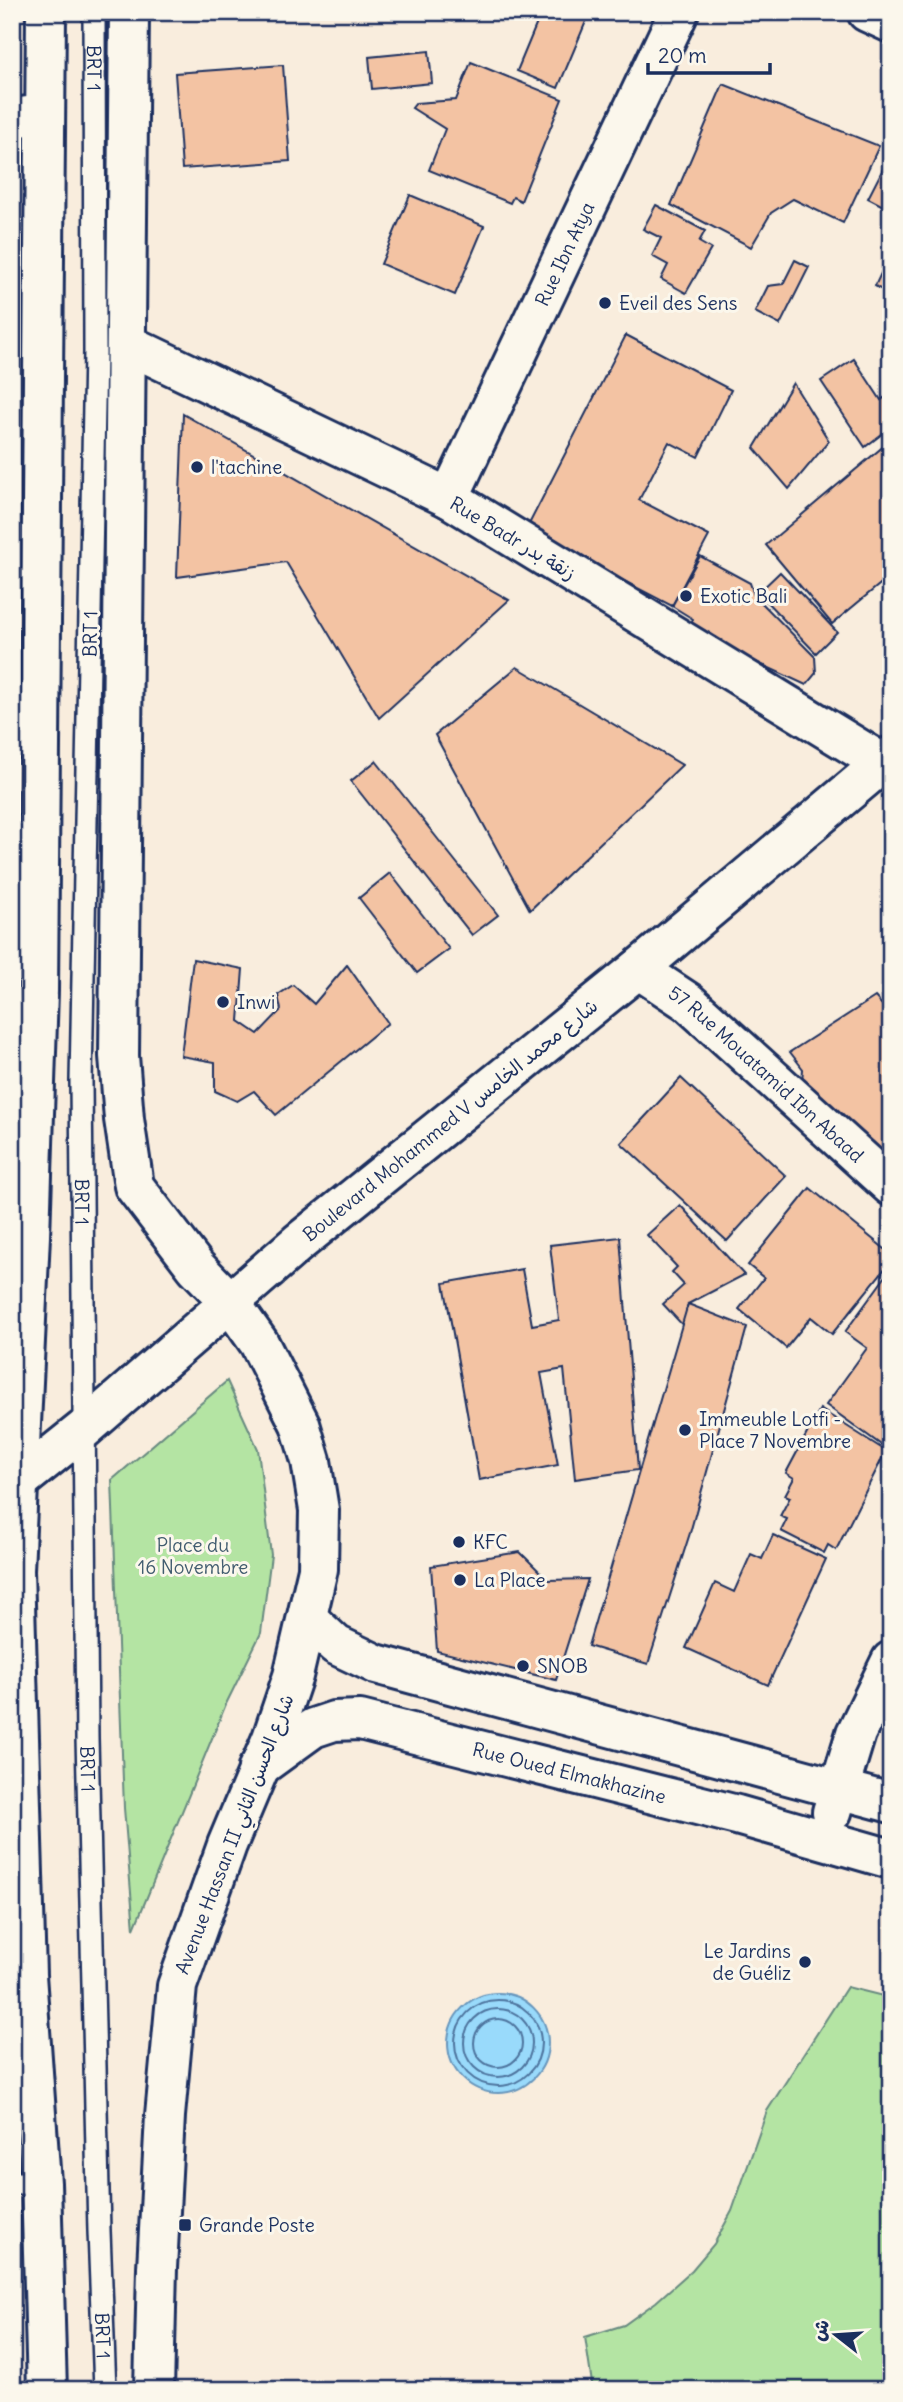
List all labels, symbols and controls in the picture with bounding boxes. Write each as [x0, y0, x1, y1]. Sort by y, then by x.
scale bar [648, 32, 770, 76]
text: 20 m [658, 42, 707, 69]
street label: BRT 1 [82, 45, 106, 91]
street label: Rue Ibn Atya [530, 198, 599, 310]
place label: Eveil des Sens [619, 291, 737, 315]
marker: Eveil des Sens [597, 295, 613, 311]
place label: l'tachine [211, 455, 282, 479]
marker: l'tachine [189, 459, 205, 475]
street label: Rue Badr زنقة بدر [446, 491, 580, 585]
place label: Exotic Bali [700, 584, 787, 608]
marker: Exotic Bali [678, 588, 694, 604]
street label: BRT 1 [78, 611, 102, 657]
street label: 57 Rue Mouatamid Ibn Abaad [664, 980, 869, 1167]
place label: Inwi [237, 990, 275, 1014]
street label: Boulevard Mohammed V شارع محمد الخامس [298, 993, 604, 1248]
marker: Inwi [215, 994, 231, 1010]
street label: BRT 1 [70, 1179, 94, 1225]
place label: Immeuble Lotfi - Place 7 Novembre [699, 1407, 851, 1453]
marker: Immeuble Lotfi - Place 7 Novembre [677, 1422, 693, 1438]
place label: KFC [473, 1530, 508, 1554]
park label: Place du 16 Novembre [138, 1533, 248, 1579]
marker: KFC [451, 1534, 467, 1550]
place label: La Place [474, 1568, 546, 1592]
marker: La Place [452, 1572, 468, 1588]
place label: SNOB [537, 1654, 588, 1678]
marker: SNOB [515, 1658, 531, 1674]
street label: Avenue Hassan II شارع الحسن الثاني [169, 1691, 303, 1979]
street label: Rue Oued Elmakhazine [470, 1737, 669, 1809]
street label: BRT 1 [75, 1745, 100, 1792]
place label: Le Jardins de Guéliz [703, 1939, 791, 1985]
marker: Le Jardins de Guéliz [797, 1954, 813, 1970]
place label: Grande Poste [199, 2213, 315, 2237]
marker: Grande Poste [177, 2217, 193, 2233]
north arrow [802, 2300, 872, 2370]
street label: BRT 1 [90, 2312, 116, 2359]
text: ش [805, 2316, 834, 2344]

